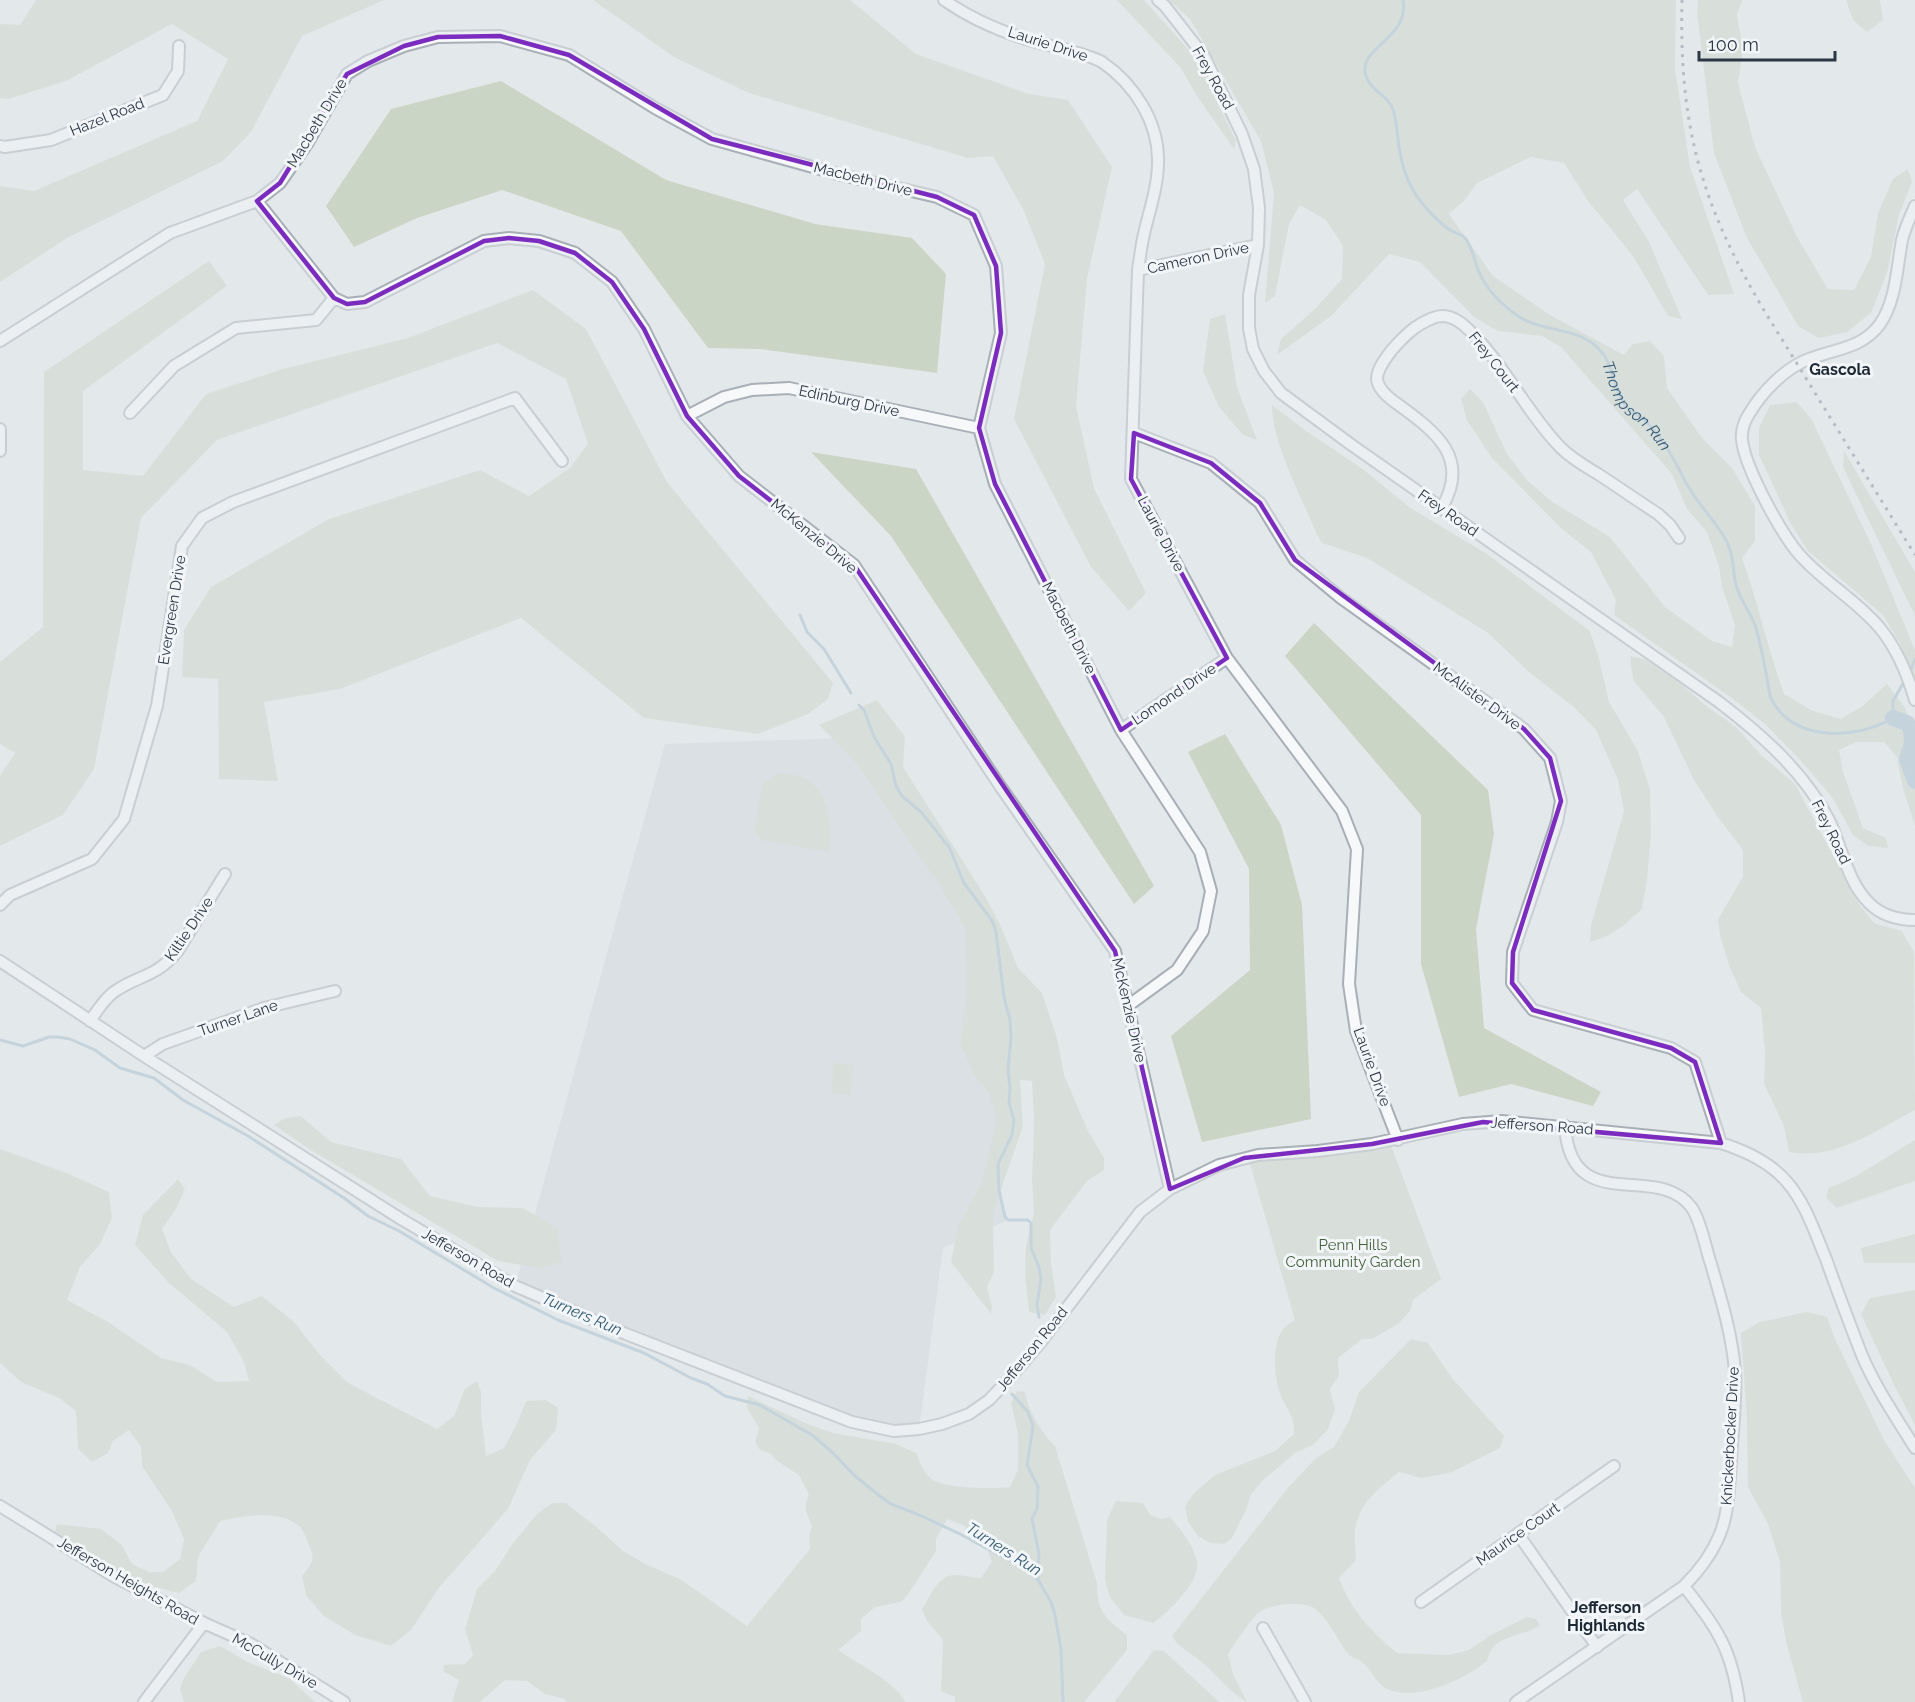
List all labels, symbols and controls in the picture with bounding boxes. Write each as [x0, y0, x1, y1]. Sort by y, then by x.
street label: Laurie Drive [1006, 23, 1090, 65]
scale bar [1699, 24, 1836, 62]
text: 100 m [1708, 34, 1759, 55]
street label: Frey Road [1188, 43, 1238, 113]
street label: Macbeth Drive [283, 75, 351, 171]
street label: Hazel Road [67, 94, 147, 140]
street label: Macbeth Drive [812, 158, 914, 200]
street label: Cameron Drive [1146, 238, 1251, 278]
street label: Frey Court [1465, 328, 1523, 396]
water label: Thompson Run [1599, 358, 1675, 454]
district label: Gascola [1809, 360, 1871, 379]
street label: Edinburg Drive [797, 382, 901, 420]
street label: Frey Road [1414, 486, 1482, 540]
street label: Laurie Drive [1134, 493, 1188, 575]
street label: McKenzie Drive [767, 495, 861, 577]
street label: Evergreen Drive [154, 554, 190, 666]
street label: Macbeth Drive [1038, 579, 1100, 677]
street label: McAlister Drive [1430, 658, 1525, 734]
street label: Lomond Drive [1128, 659, 1220, 729]
street label: Frey Road [1808, 797, 1854, 867]
street label: Kiltie Drive [161, 893, 217, 965]
street label: McKenzie Drive [1108, 956, 1150, 1064]
street label: Turner Lane [196, 996, 280, 1040]
street label: Laurie Drive [1349, 1025, 1395, 1109]
street label: Jefferson Road [1490, 1113, 1594, 1139]
street label: Jefferson Road [419, 1224, 517, 1292]
park label: Penn Hills Community Garden [1285, 1236, 1421, 1271]
water label: Turners Run [539, 1289, 625, 1339]
street label: Jefferson Road [993, 1303, 1071, 1395]
street label: Knickerbocker Drive [1717, 1366, 1743, 1506]
street label: Maurice Court [1473, 1499, 1563, 1569]
water label: Turners Run [963, 1518, 1045, 1580]
street label: Jefferson Heights Road [54, 1533, 202, 1629]
district label: Jefferson Highlands [1567, 1598, 1645, 1635]
street label: McCully Drive [229, 1629, 321, 1693]

